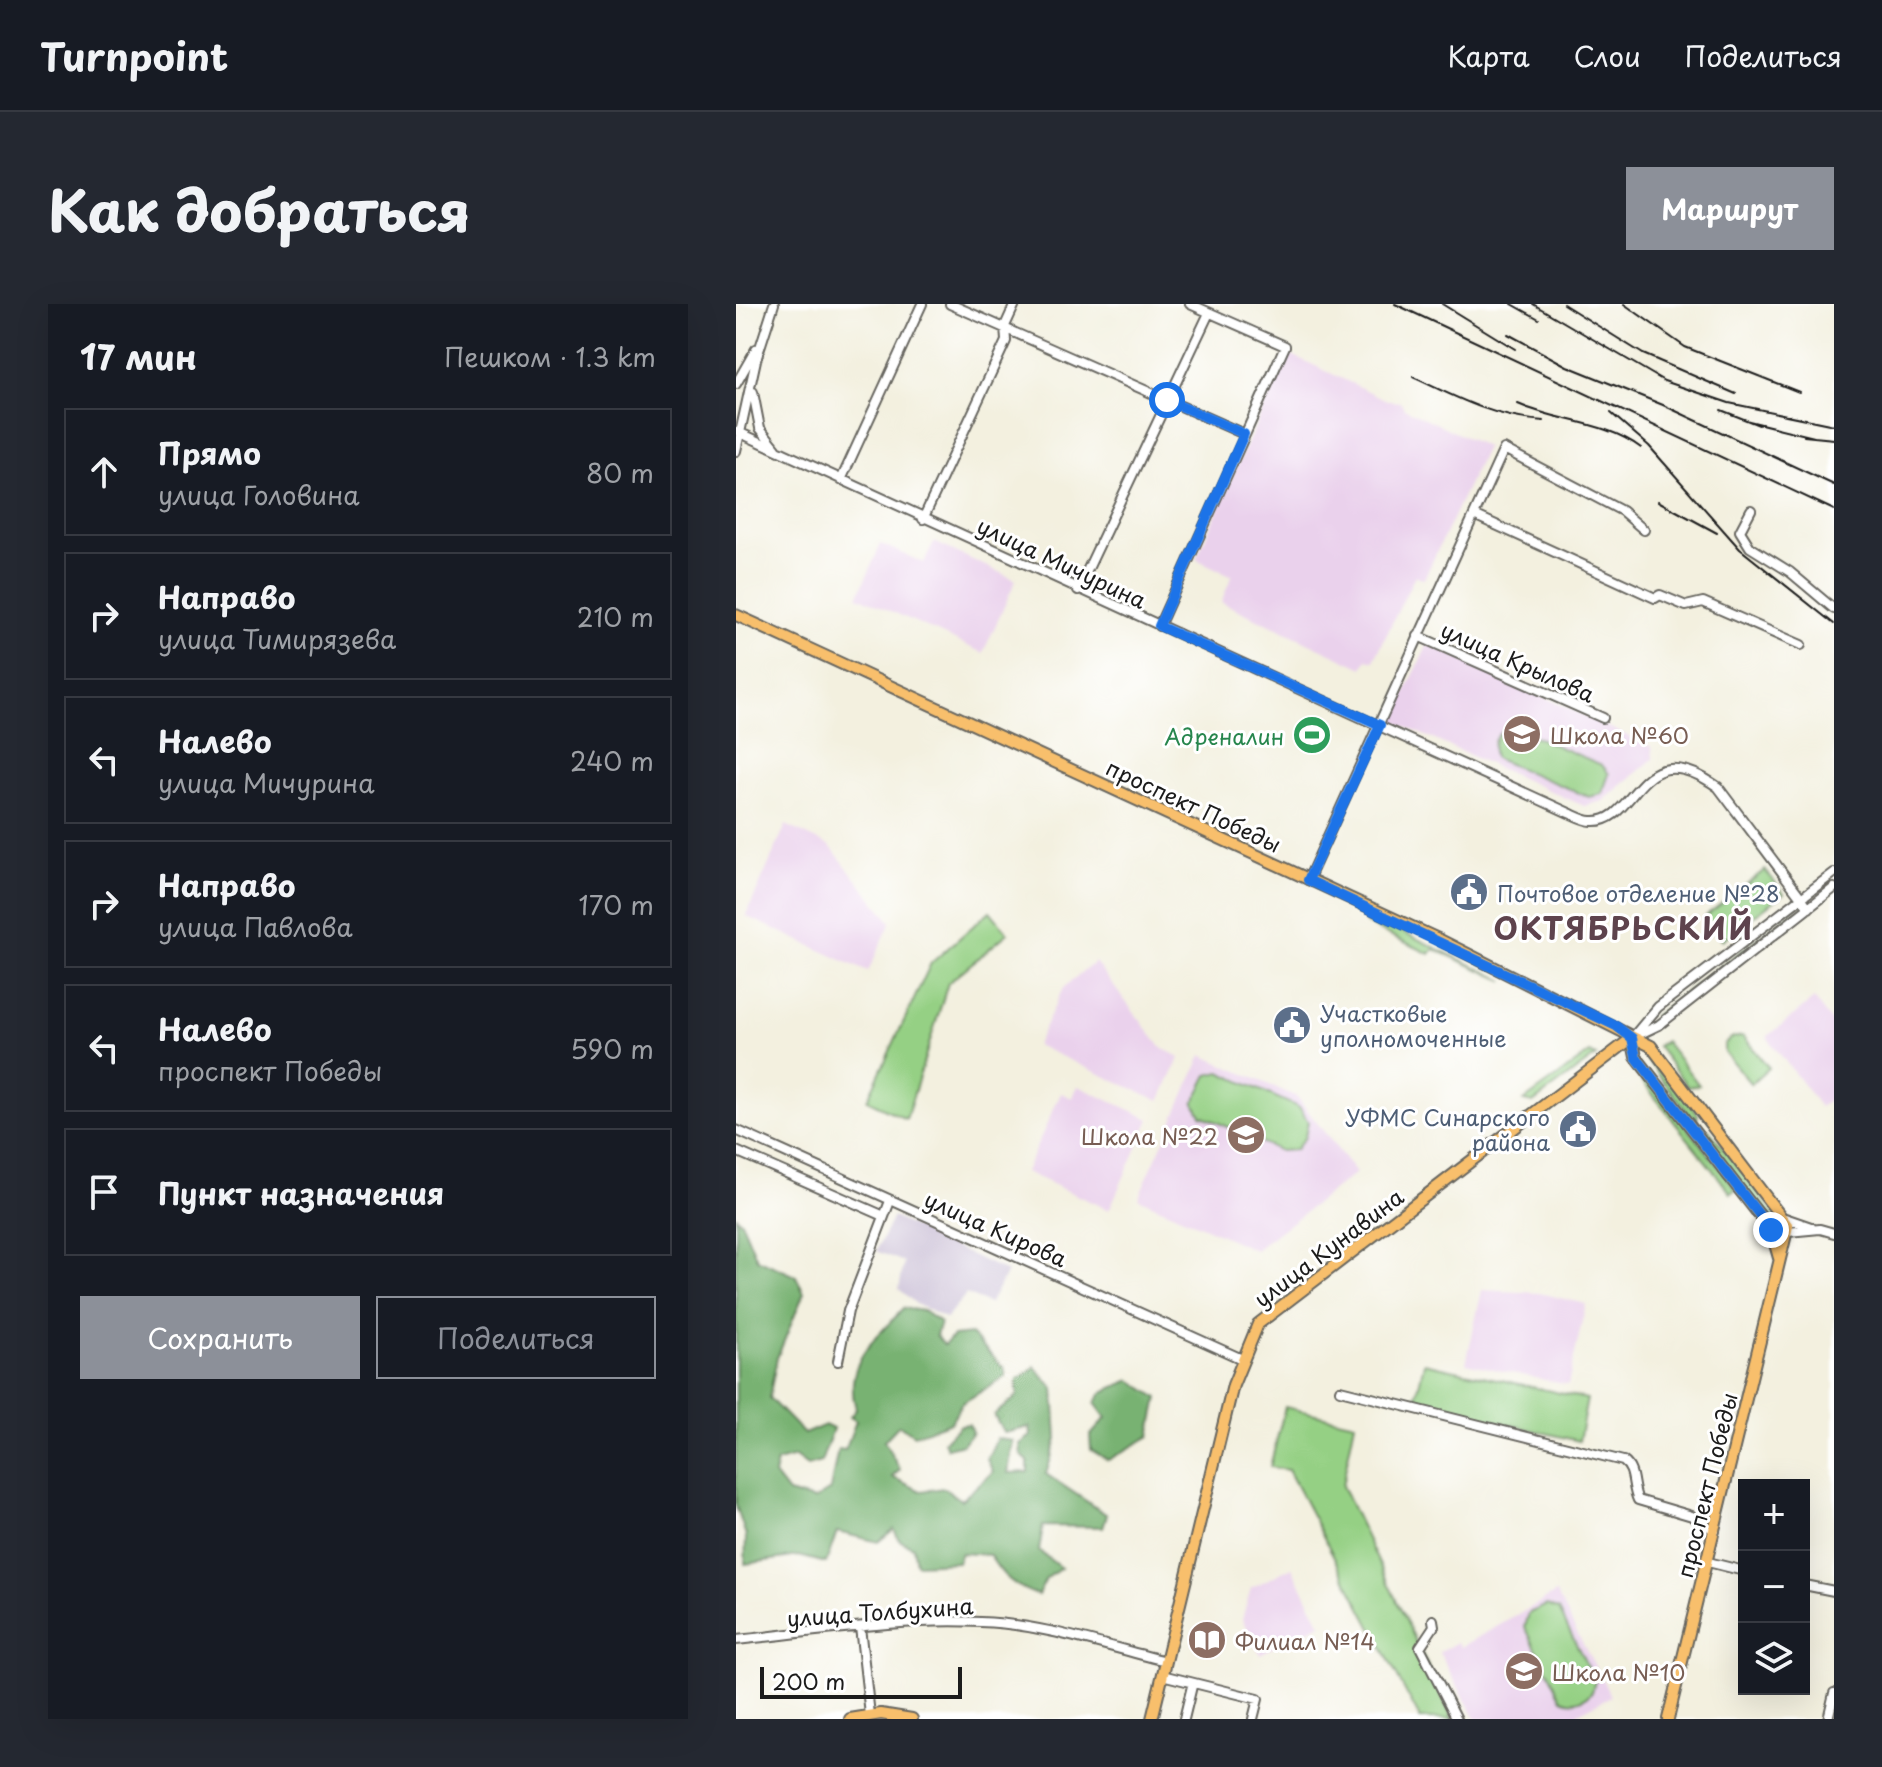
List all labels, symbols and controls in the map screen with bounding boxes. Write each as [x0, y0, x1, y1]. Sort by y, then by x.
text: Turnpoint [40, 27, 228, 84]
text: Карта [1447, 34, 1530, 77]
text: Слои [1574, 34, 1641, 77]
text: Поделиться [1685, 34, 1842, 77]
text: Как добраться [48, 166, 471, 251]
button: Маршрут [1626, 167, 1834, 250]
text: 17 мин [80, 330, 197, 382]
text: Пешком · 1.3 km [444, 337, 656, 376]
route start [1149, 382, 1185, 418]
text: Прямо [158, 430, 261, 475]
icon: ahead [82, 450, 126, 494]
text: 80 m [586, 453, 654, 492]
text: улица Головина [158, 475, 360, 514]
street label: улица Мичурина [972, 508, 1152, 616]
text: Направо [158, 574, 296, 619]
icon: right [82, 594, 126, 638]
text: 210 m [577, 597, 654, 636]
street label: улица Крылова [1436, 612, 1600, 710]
text: улица Тимирязева [158, 619, 396, 658]
school or university icon: Школа №60 [1501, 713, 1543, 755]
sports icon: Адреналин [1291, 714, 1333, 756]
text: Налево [158, 718, 272, 763]
place label: Школа №60 [1550, 718, 1689, 751]
place label: Адреналин [1164, 719, 1284, 752]
icon: left [82, 738, 126, 782]
text: 240 m [570, 741, 654, 780]
street label: проспект Победы [1101, 750, 1287, 860]
text: улица Мичурина [158, 763, 375, 802]
text: Направо [158, 862, 296, 907]
public building icon: Почтовое отделение №28 [1448, 871, 1490, 913]
place label: Почтовое отделение №28 [1497, 876, 1780, 909]
icon: right [82, 882, 126, 926]
text: 170 m [579, 885, 654, 924]
district label: ОКТЯБРЬСКИЙ [1494, 905, 1754, 950]
text: улица Павлова [158, 907, 353, 946]
place label: Участковые уполномоченные [1320, 996, 1507, 1054]
public building icon: Участковые уполномоченные [1271, 1004, 1313, 1046]
text: Налево [158, 1006, 272, 1051]
icon: left [82, 1026, 126, 1070]
text: 590 m [570, 1029, 654, 1068]
text: проспект Победы [158, 1051, 382, 1090]
place label: УФМС Синарского района [1345, 1100, 1550, 1158]
public building icon: УФМС Синарского района [1557, 1108, 1599, 1150]
school or university icon: Школа №22 [1225, 1114, 1267, 1156]
place label: Школа №22 [1081, 1119, 1218, 1152]
icon: arrive [82, 1170, 126, 1214]
text: Пункт назначения [158, 1170, 444, 1215]
street label: улица Кунавина [1246, 1180, 1410, 1314]
street label: улица Кирова [919, 1182, 1073, 1274]
route end [1753, 1212, 1789, 1248]
button: Сохранить [80, 1296, 360, 1379]
button: Поделиться [376, 1296, 656, 1379]
street label: проспект Победы [1667, 1389, 1745, 1581]
map controls [1738, 1479, 1810, 1695]
button: + [1738, 1479, 1810, 1551]
button: − [1738, 1551, 1810, 1623]
street label: улица Толбухина [786, 1588, 974, 1634]
library icon: Филиал №14 [1186, 1619, 1228, 1661]
button: layers [1738, 1623, 1810, 1695]
place label: Филиал №14 [1235, 1624, 1375, 1657]
school or university icon: Школа №10 [1503, 1650, 1545, 1692]
place label: Школа №10 [1552, 1655, 1685, 1688]
scale bar [760, 1663, 962, 1699]
text: 200 m [772, 1664, 845, 1697]

